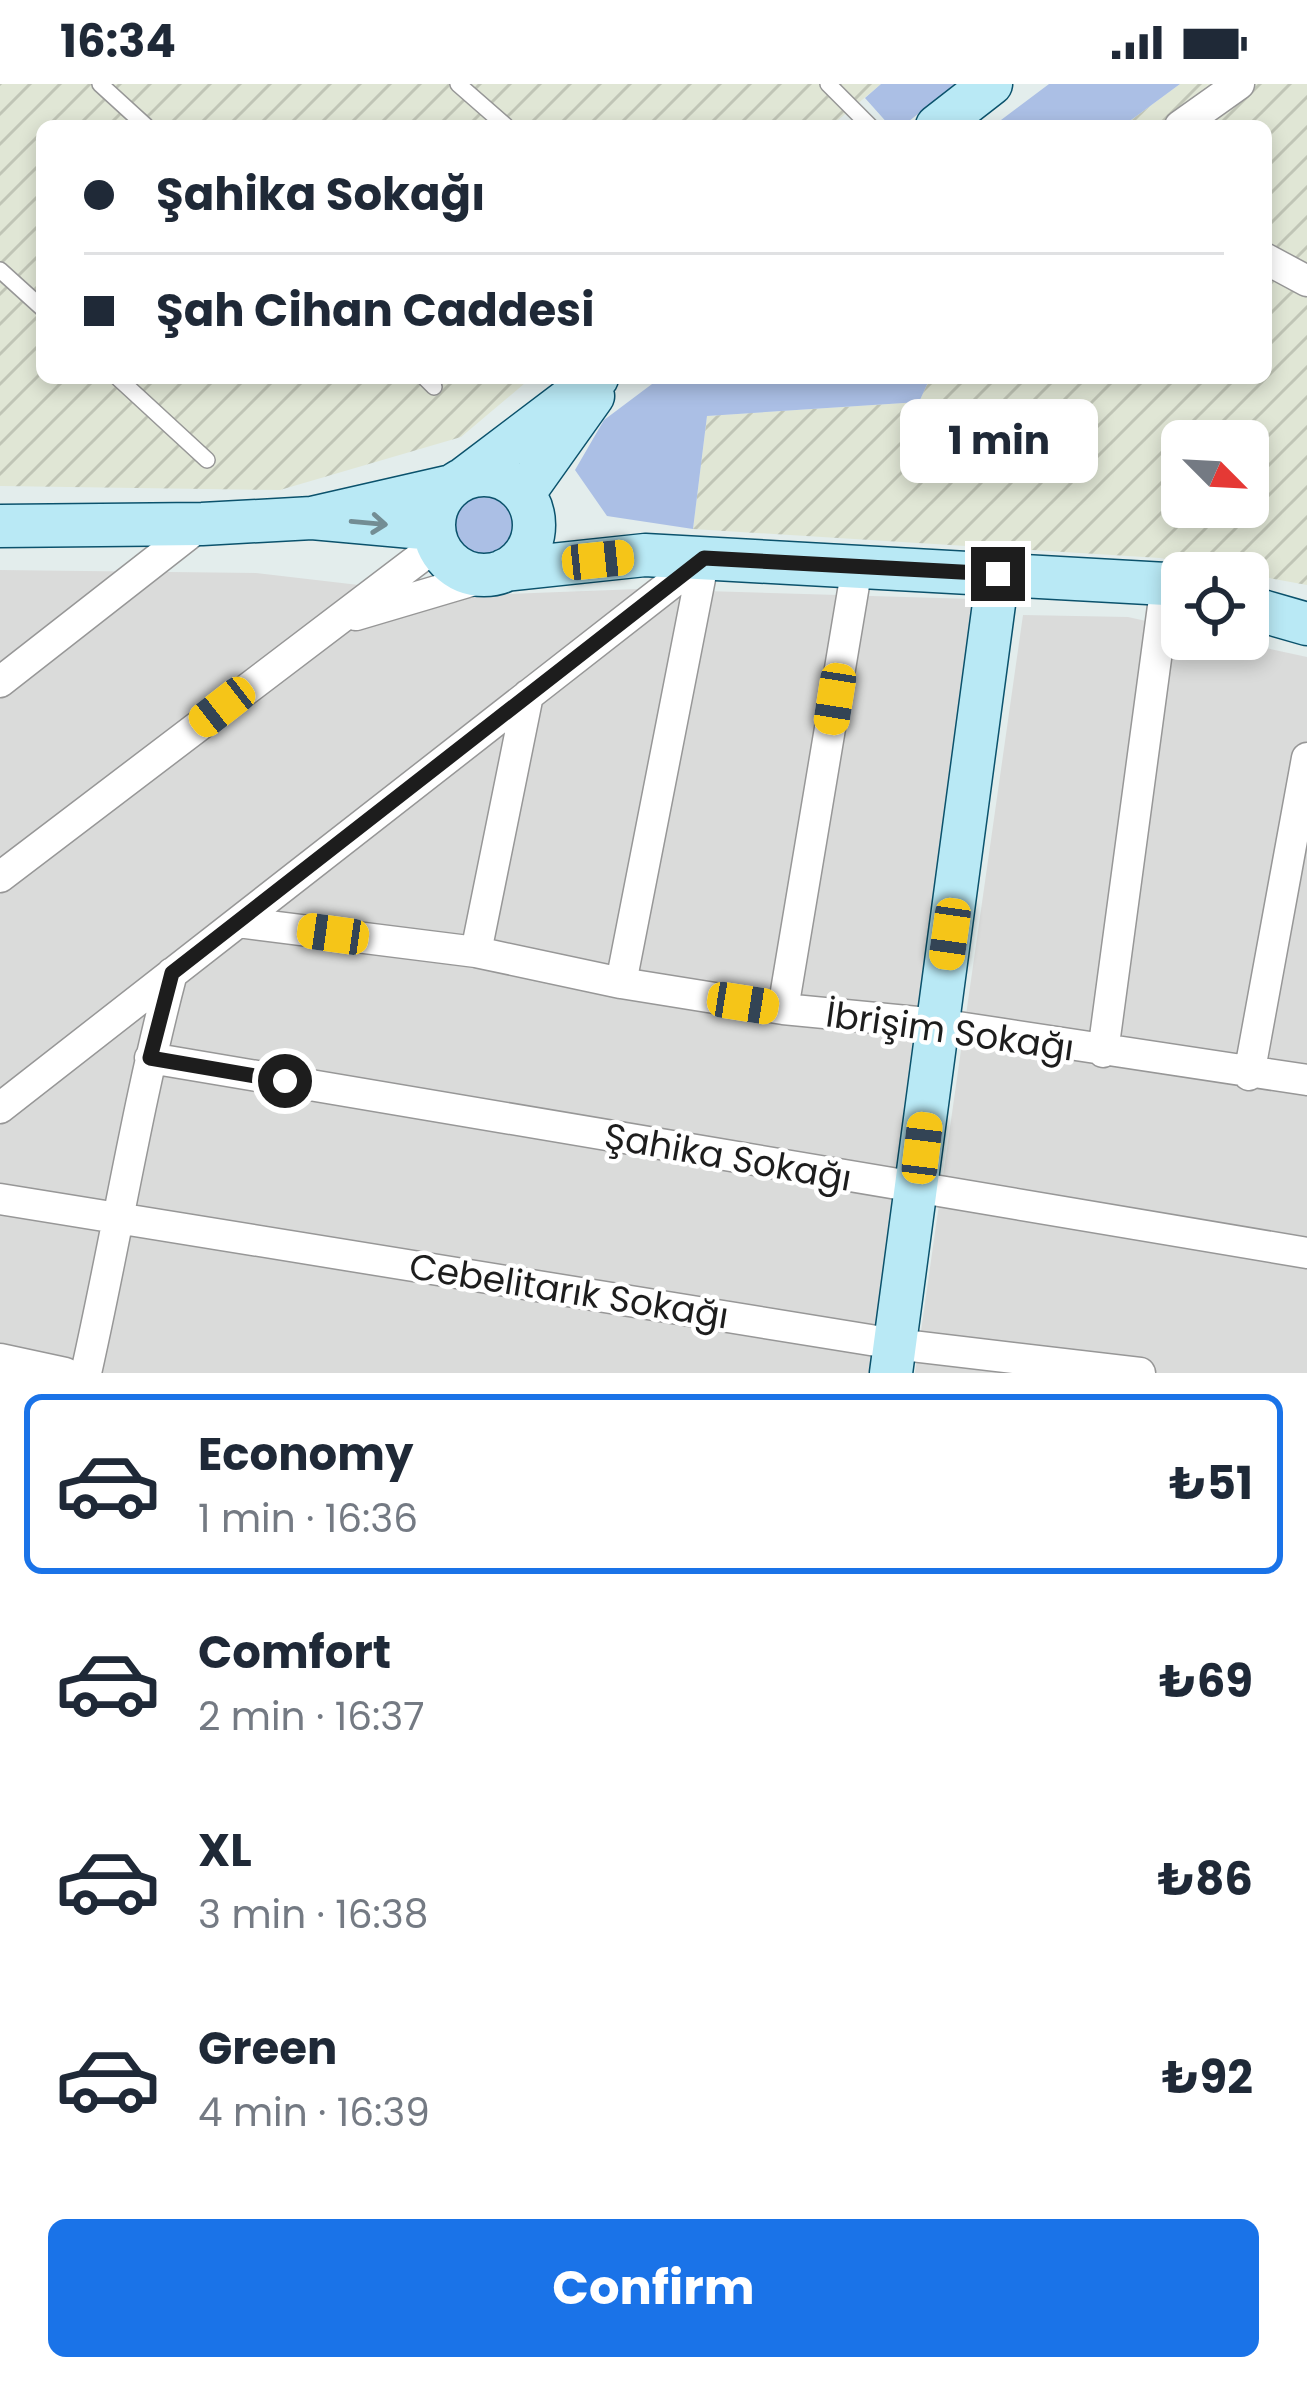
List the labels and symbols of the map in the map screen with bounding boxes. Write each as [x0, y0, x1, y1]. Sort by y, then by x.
callout: 1 min [899, 400, 1097, 484]
north arrow [1161, 420, 1269, 528]
one-way arrow [349, 512, 388, 535]
car [560, 538, 636, 582]
route end [971, 547, 1025, 601]
car [812, 661, 858, 737]
car [183, 671, 261, 743]
car [927, 896, 973, 972]
car [295, 911, 371, 957]
car [705, 980, 781, 1026]
street label: İbrişim Sokağı [823, 988, 1077, 1074]
route start [258, 1054, 312, 1108]
street label: Şahika Sokağı [600, 1110, 856, 1204]
car [900, 1110, 944, 1186]
street label: Cebelitarık Sokağı [406, 1241, 732, 1341]

